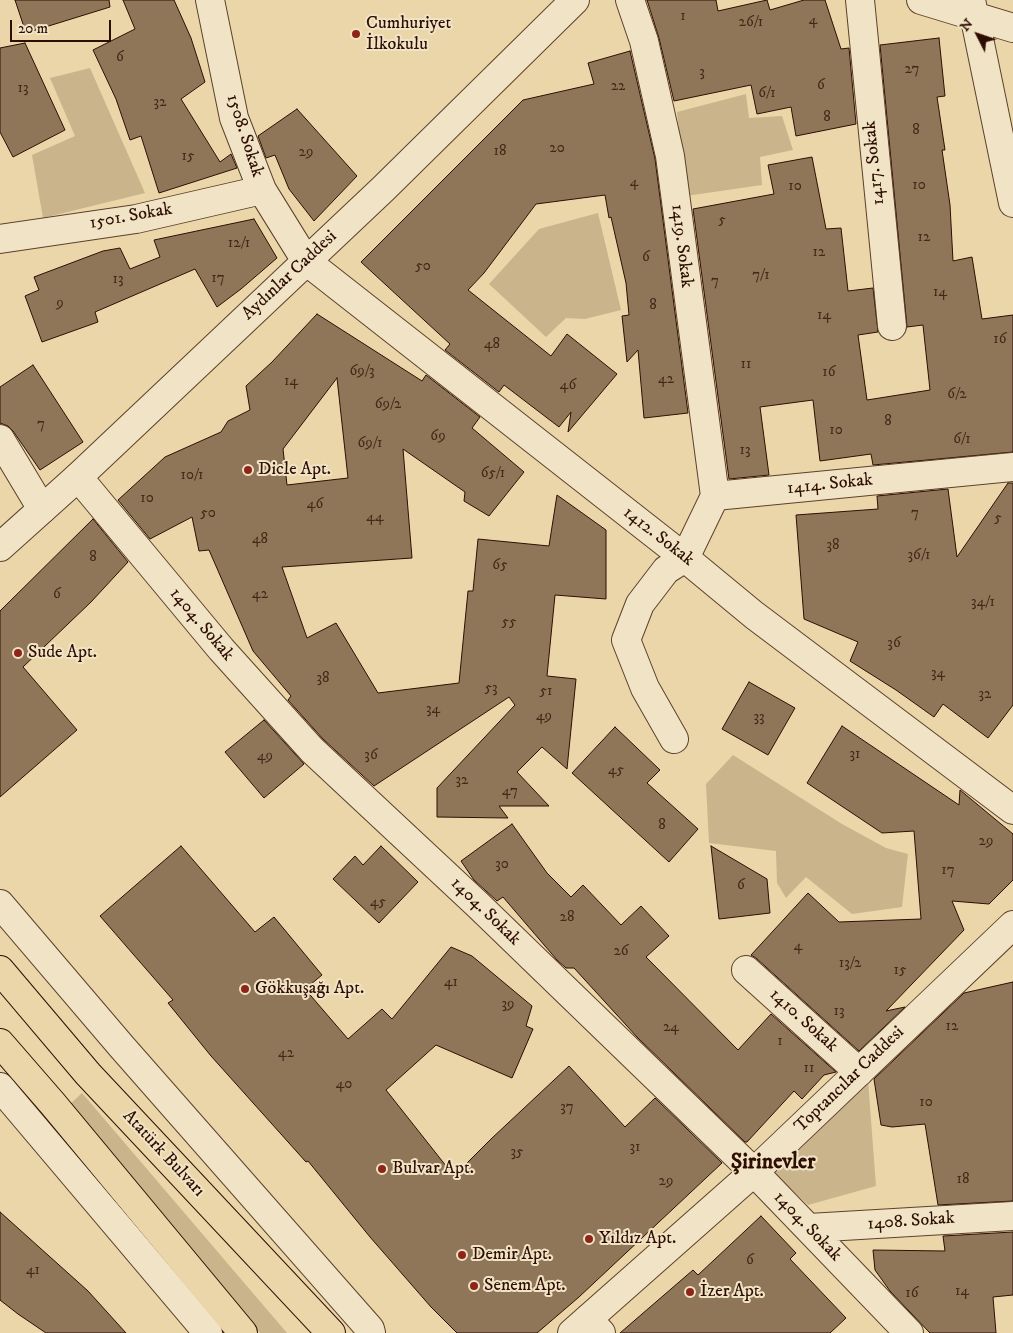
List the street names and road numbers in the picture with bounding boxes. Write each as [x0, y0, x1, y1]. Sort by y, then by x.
street label: 1508. Sokak [220, 92, 268, 180]
street label: 1417. Sokak [860, 120, 890, 206]
street label: 1501. Sokak [88, 199, 174, 235]
street label: 1419. Sokak [665, 203, 697, 289]
street label: Aydınlar Caddesi [238, 227, 342, 325]
street label: 1414. Sokak [786, 470, 874, 500]
street label: 1412. Sokak [618, 502, 698, 572]
street label: 1404. Sokak [164, 584, 238, 666]
street label: 1404. Sokak [445, 873, 525, 951]
street label: 1410. Sokak [764, 985, 842, 1057]
street label: Toptancılar Caddesi [791, 1022, 909, 1138]
street label: Atatürk Bulvarı [117, 1106, 209, 1202]
street label: 1404. Sokak [768, 1187, 846, 1267]
street label: 1408. Sokak [867, 1208, 955, 1236]

